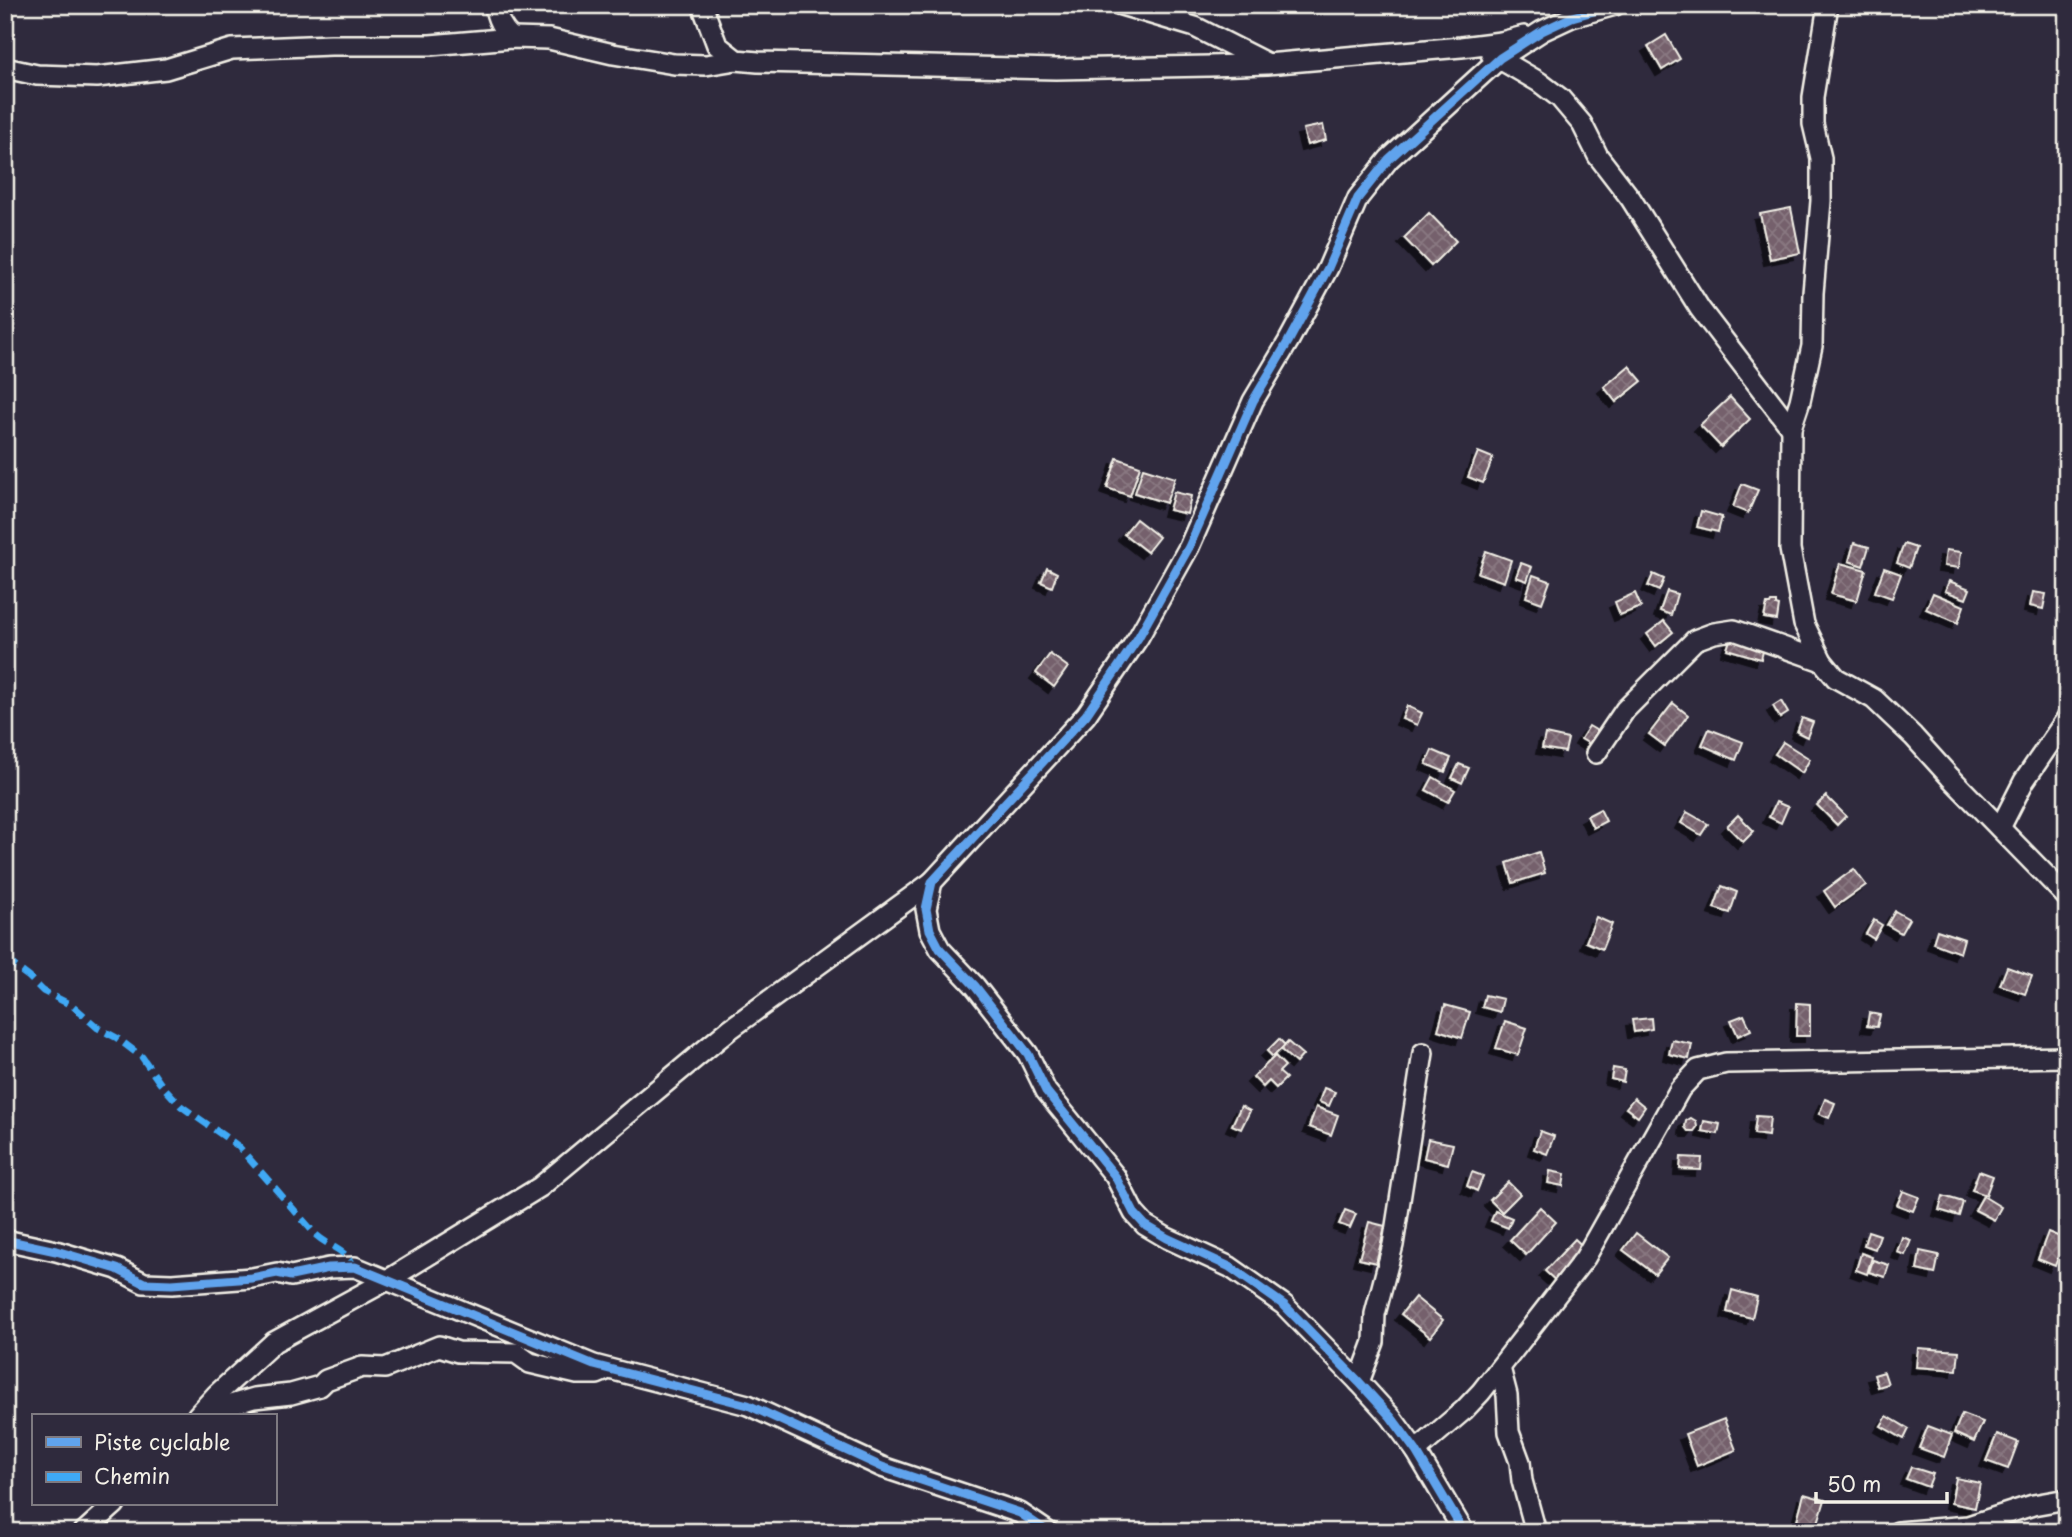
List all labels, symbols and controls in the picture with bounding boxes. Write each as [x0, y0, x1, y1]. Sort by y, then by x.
legend [32, 1414, 276, 1506]
text: Piste cyclable [94, 1425, 230, 1457]
text: Chemin [94, 1459, 170, 1491]
scale bar [1816, 1460, 1948, 1504]
text: 50 m [1827, 1467, 1881, 1499]

